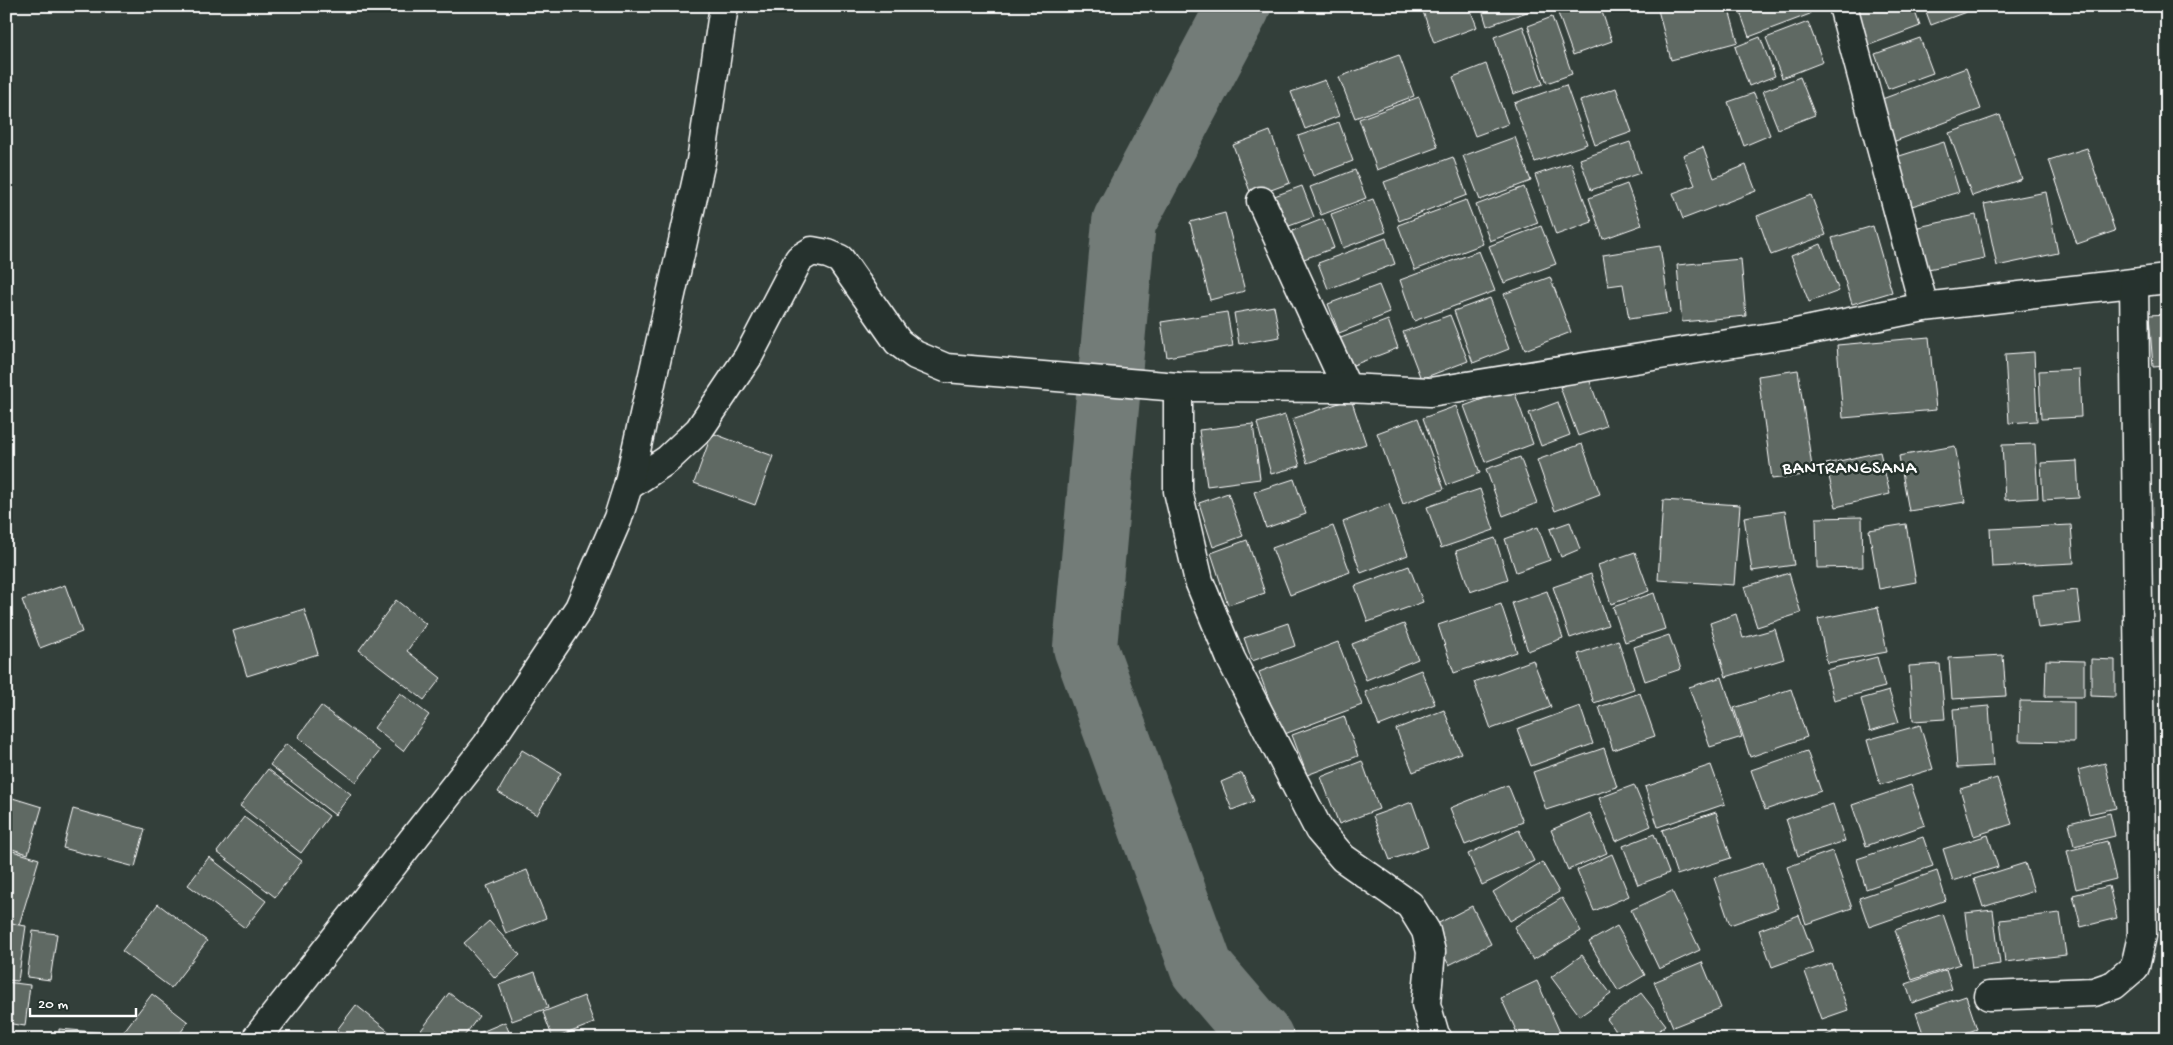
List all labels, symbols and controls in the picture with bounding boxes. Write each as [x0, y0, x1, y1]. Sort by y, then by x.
district label: BANTRANGSANA [1782, 459, 1918, 480]
scale bar [30, 985, 136, 1017]
text: 20 m [38, 996, 68, 1014]

